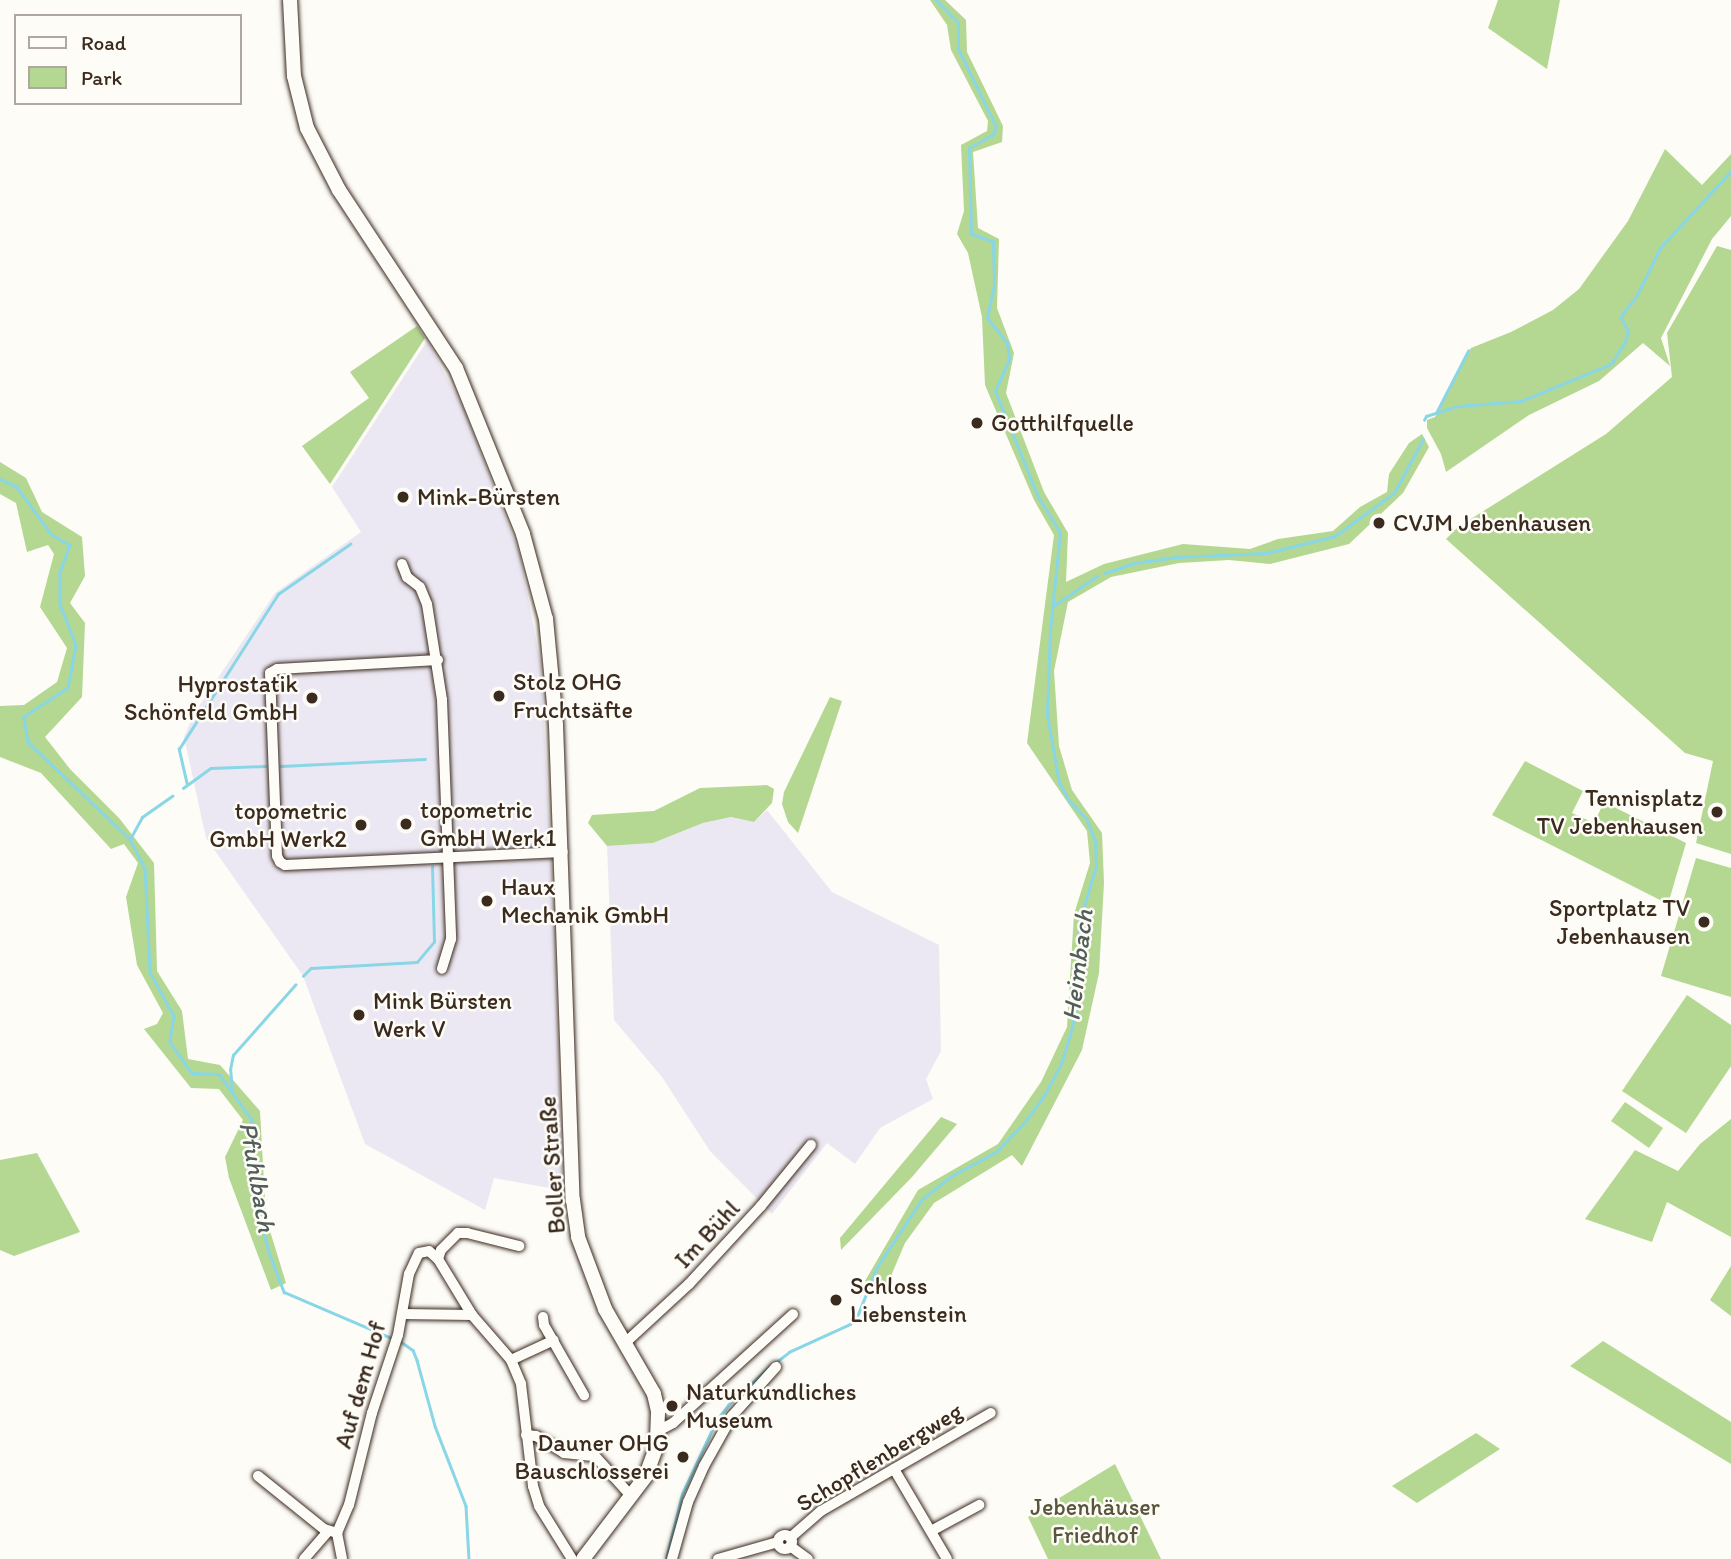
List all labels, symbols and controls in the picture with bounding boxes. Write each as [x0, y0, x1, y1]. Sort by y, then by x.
legend [14, 14, 242, 105]
text: Road [81, 30, 126, 55]
text: Park [81, 65, 122, 90]
place label: Gotthilfquelle [991, 409, 1134, 437]
marker: Gotthilfquelle [969, 415, 985, 431]
place label: Mink-Bürsten [417, 483, 560, 511]
marker: Mink-Bürsten [395, 489, 411, 505]
place label: CVJM Jebenhausen [1393, 509, 1592, 537]
marker: CVJM Jebenhausen [1371, 515, 1387, 531]
place label: Stolz OHG Fruchtsäfte [513, 668, 633, 724]
place label: Hyprostatik Schönfeld GmbH [124, 670, 298, 726]
marker: Stolz OHG Fruchtsäfte [491, 688, 507, 704]
marker: Hyprostatik Schönfeld GmbH [304, 690, 320, 706]
place label: Tennisplatz TV Jebenhausen [1537, 784, 1703, 840]
place label: topometric GmbH Werk1 [420, 796, 555, 852]
place label: topometric GmbH Werk2 [210, 797, 347, 853]
marker: Tennisplatz TV Jebenhausen [1709, 804, 1725, 820]
marker: topometric GmbH Werk1 [398, 816, 414, 832]
marker: topometric GmbH Werk2 [353, 817, 369, 833]
place label: Haux Mechanik GmbH [501, 873, 670, 929]
marker: Haux Mechanik GmbH [479, 893, 495, 909]
place label: Sportplatz TV Jebenhausen [1549, 894, 1690, 950]
water label: Heimbach [1056, 907, 1100, 1023]
marker: Sportplatz TV Jebenhausen [1696, 914, 1712, 930]
place label: Mink Bürsten Werk V [373, 987, 512, 1043]
marker: Mink Bürsten Werk V [351, 1007, 367, 1023]
street label: Boller Straße [533, 1095, 571, 1235]
water label: Pfuhlbach [232, 1119, 282, 1235]
street label: Im Bühl [668, 1194, 746, 1274]
place label: Schloss Liebenstein [850, 1272, 967, 1328]
marker: Schloss Liebenstein [828, 1292, 844, 1308]
street label: Auf dem Hof [328, 1319, 392, 1451]
place label: Naturkundliches Museum [686, 1378, 857, 1434]
street label: Schopflenbergweg [791, 1396, 967, 1518]
marker: Naturkundliches Museum [664, 1398, 680, 1414]
place label: Dauner OHG Bauschlosserei [515, 1429, 669, 1485]
marker: Dauner OHG Bauschlosserei [675, 1449, 691, 1465]
park label: Jebenhäuser Friedhof [1030, 1493, 1160, 1549]

